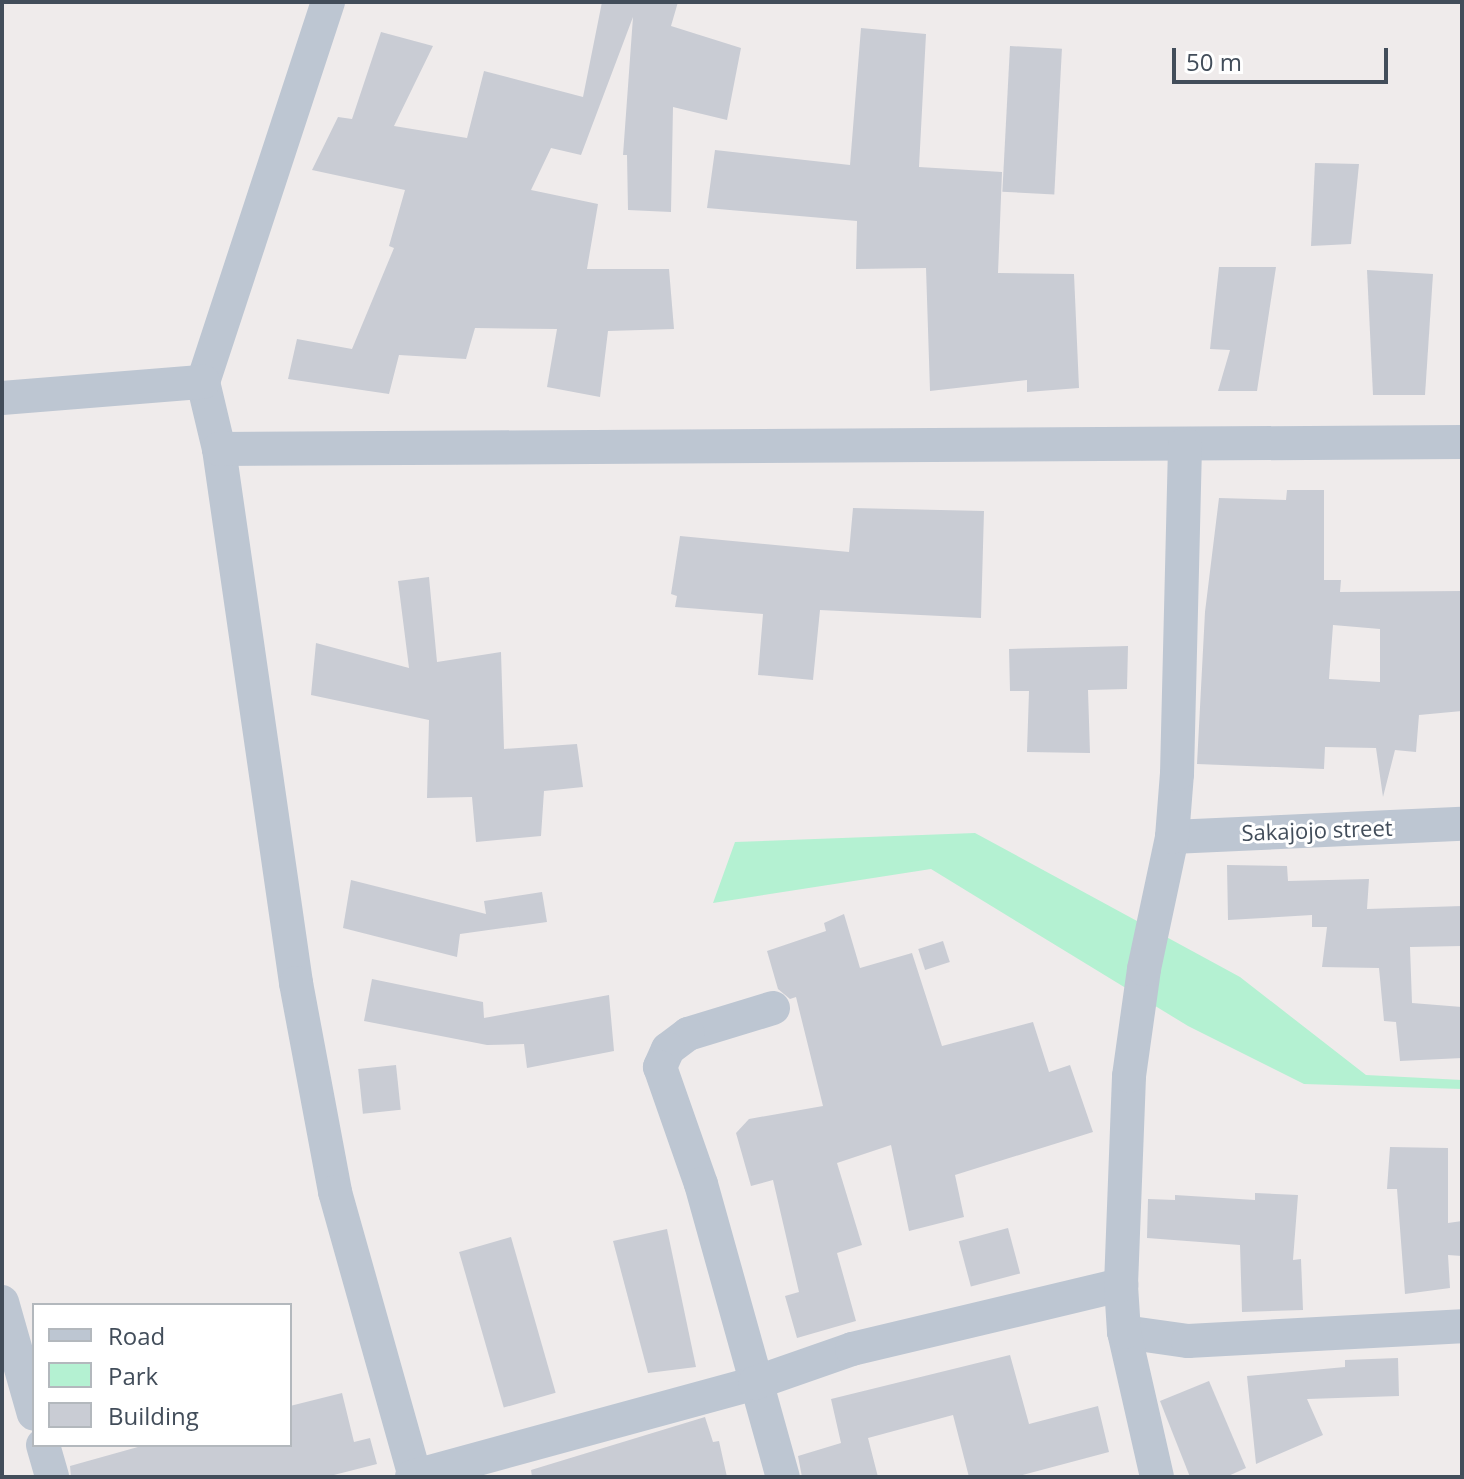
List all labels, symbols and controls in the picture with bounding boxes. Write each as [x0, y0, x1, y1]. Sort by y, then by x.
scale bar [1176, 32, 1392, 82]
text: 50 m [1186, 45, 1242, 78]
street label: Sakajojo street [1241, 814, 1393, 846]
legend [32, 1303, 292, 1447]
text: Road [108, 1319, 165, 1352]
text: Park [108, 1359, 158, 1392]
text: Building [108, 1399, 199, 1432]

